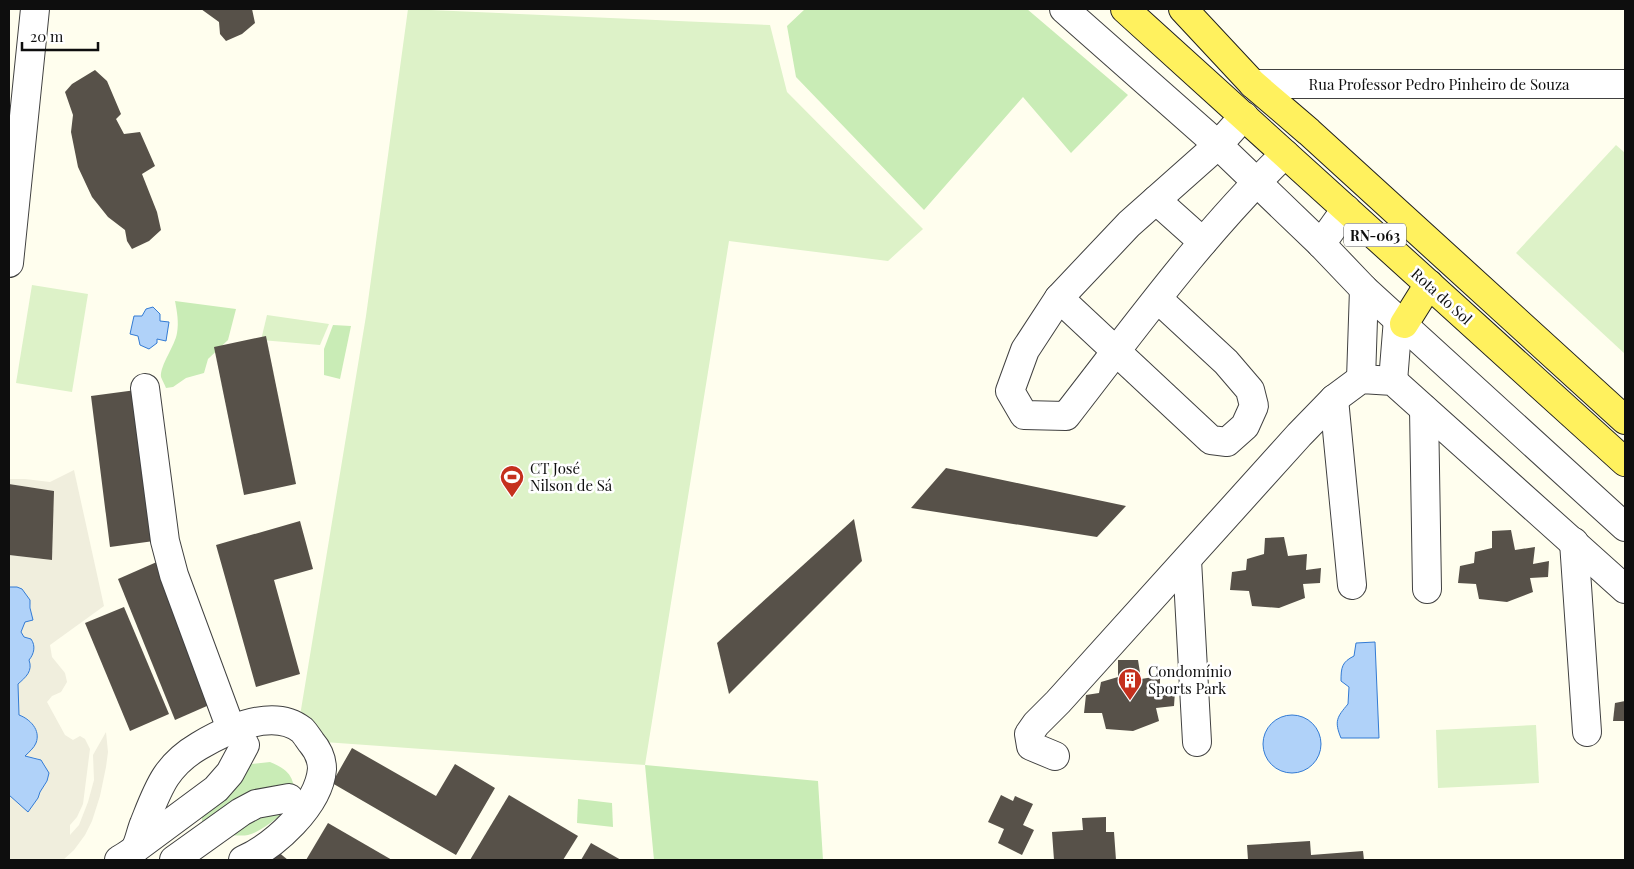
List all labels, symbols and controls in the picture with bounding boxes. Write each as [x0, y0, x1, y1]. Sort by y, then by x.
scale bar [22, 20, 99, 52]
text: 20 m [30, 26, 64, 46]
street label: Rua Professor Pedro Pinheiro de Souza [1308, 74, 1570, 94]
road number: RN-063 [1344, 224, 1406, 246]
street label: Rota do Sol [1407, 263, 1477, 329]
place label: CT José Nilson de Sá [530, 458, 613, 495]
sports icon: CT José Nilson de Sá [499, 464, 525, 498]
place label: Condomínio Sports Park [1148, 661, 1232, 698]
building icon: Condomínio Sports Park [1117, 667, 1143, 701]

